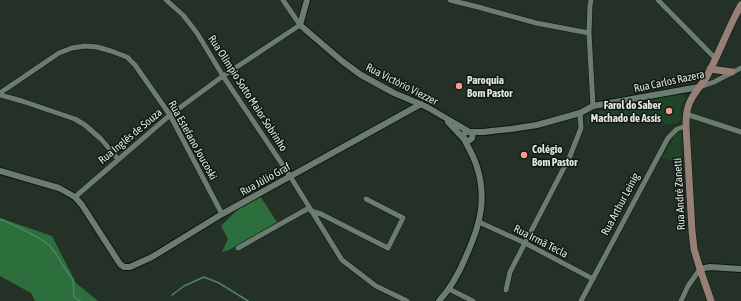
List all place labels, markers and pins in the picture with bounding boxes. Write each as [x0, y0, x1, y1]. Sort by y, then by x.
place label: Paroquia Bom Pastor [467, 74, 513, 99]
marker: Paroquia Bom Pastor [454, 81, 464, 91]
place label: Farol do Saber Machado de Assis [591, 99, 662, 124]
marker: Farol do Saber Machado de Assis [664, 106, 674, 116]
place label: Colégio Bom Pastor [532, 143, 578, 168]
marker: Colégio Bom Pastor [519, 150, 529, 160]

